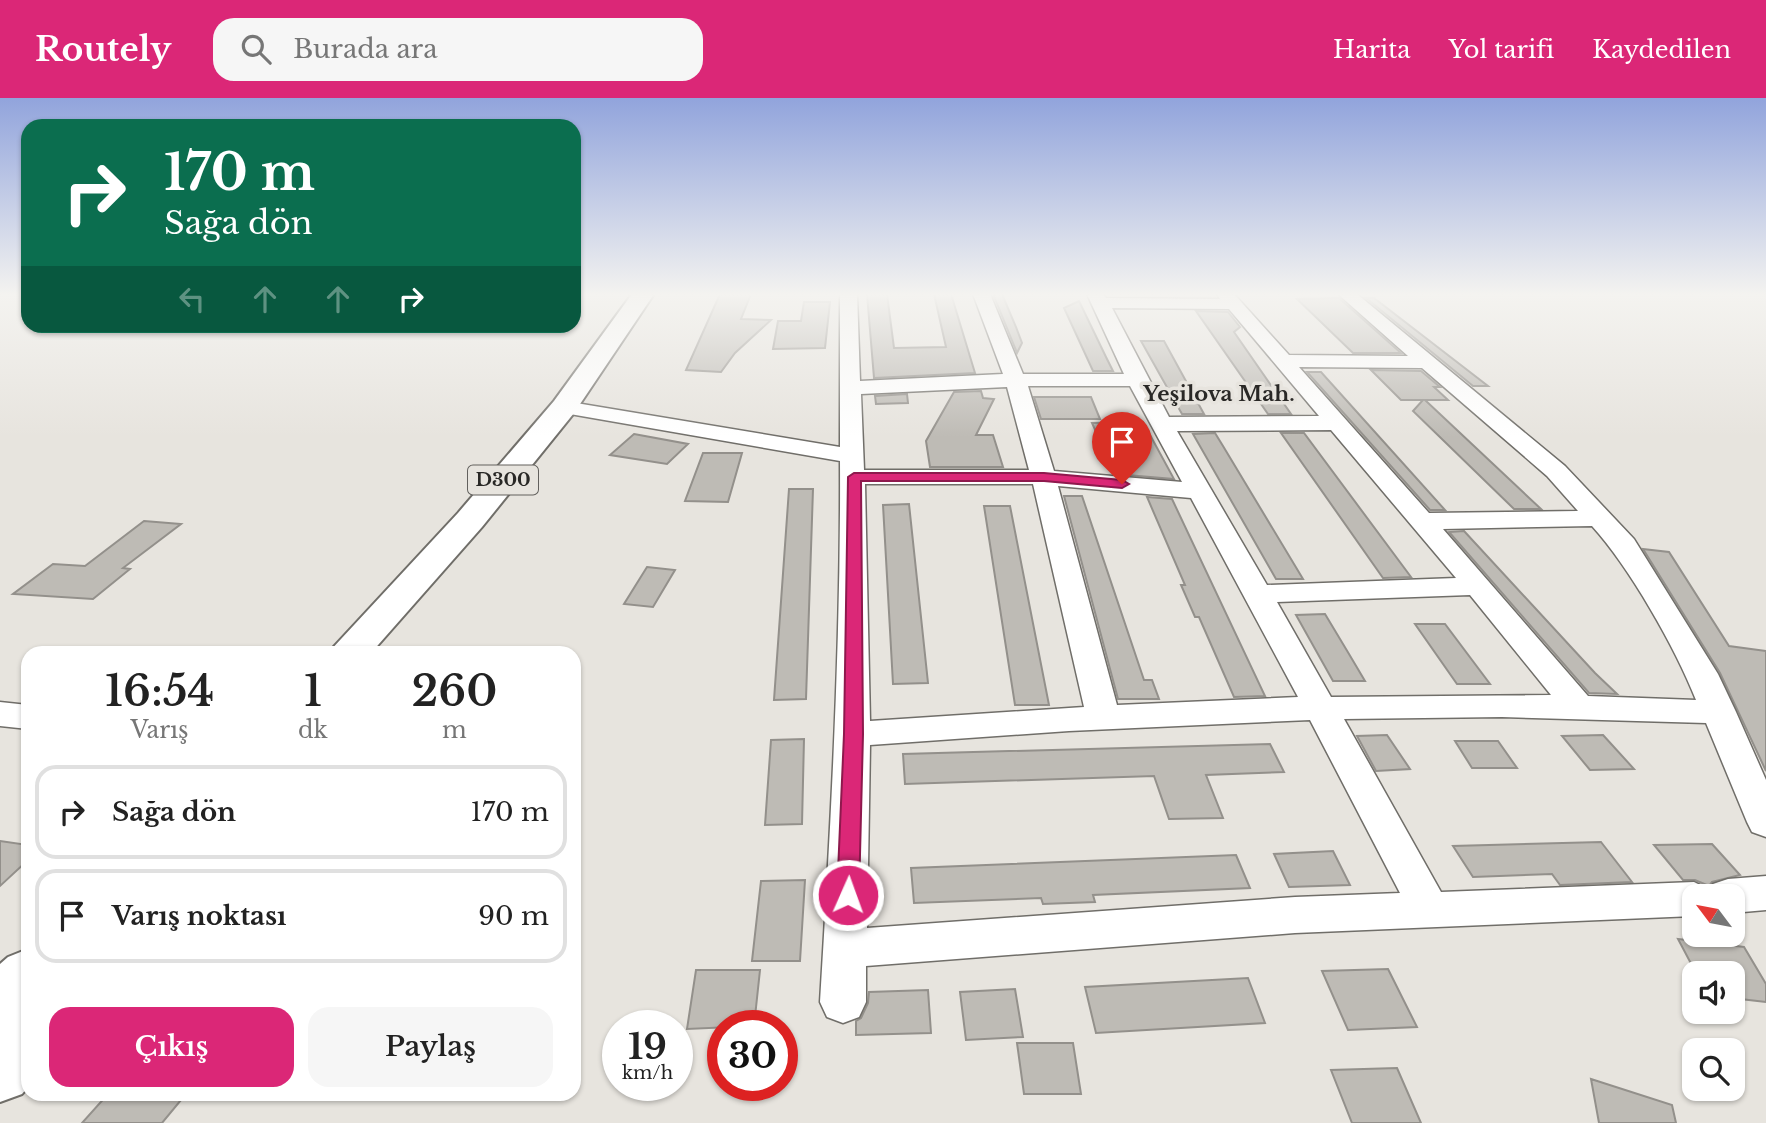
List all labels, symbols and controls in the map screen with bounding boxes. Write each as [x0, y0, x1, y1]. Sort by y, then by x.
search box [213, 18, 703, 81]
text: Routely [35, 29, 171, 70]
icon: search [237, 30, 275, 68]
text: Burada ara [293, 33, 438, 65]
text: Harita [1333, 35, 1411, 64]
text: Yol tarifi [1449, 35, 1554, 64]
text: Kaydedilen [1592, 35, 1731, 64]
text: 170 m [164, 142, 315, 203]
icon: right [49, 147, 140, 238]
text: Sağa dön [164, 203, 313, 243]
icon: left [173, 280, 211, 318]
icon: ahead [246, 280, 284, 318]
icon: ahead [319, 280, 357, 318]
icon: right [392, 280, 430, 318]
district label: Yeşilova Mah. [1142, 381, 1295, 407]
pin [1092, 412, 1152, 484]
icon: arrive [1103, 423, 1141, 461]
road number: D300 [468, 466, 538, 494]
text: 16:54 [105, 665, 214, 717]
text: 1 [304, 665, 322, 717]
text: 260 [411, 665, 497, 717]
text: Varış [131, 716, 188, 744]
text: dk [298, 716, 328, 744]
text: m [442, 716, 467, 744]
icon: right [53, 793, 91, 831]
text: Sağa dön [112, 796, 236, 828]
text: 170 m [470, 796, 549, 828]
position arrow [811, 858, 885, 932]
north arrow [1682, 884, 1745, 947]
map controls [1682, 884, 1745, 1101]
icon: arrive [53, 897, 91, 935]
text: Varış noktası [112, 900, 287, 932]
text: 90 m [478, 900, 549, 932]
button: sound [1682, 961, 1745, 1024]
button: Çıkış [49, 1007, 294, 1087]
button: Paylaş [308, 1007, 553, 1087]
speed limit sign: 30 [707, 1010, 798, 1101]
text: 19 [628, 1025, 667, 1068]
button: search [1682, 1038, 1745, 1101]
text: km/h [622, 1062, 673, 1084]

